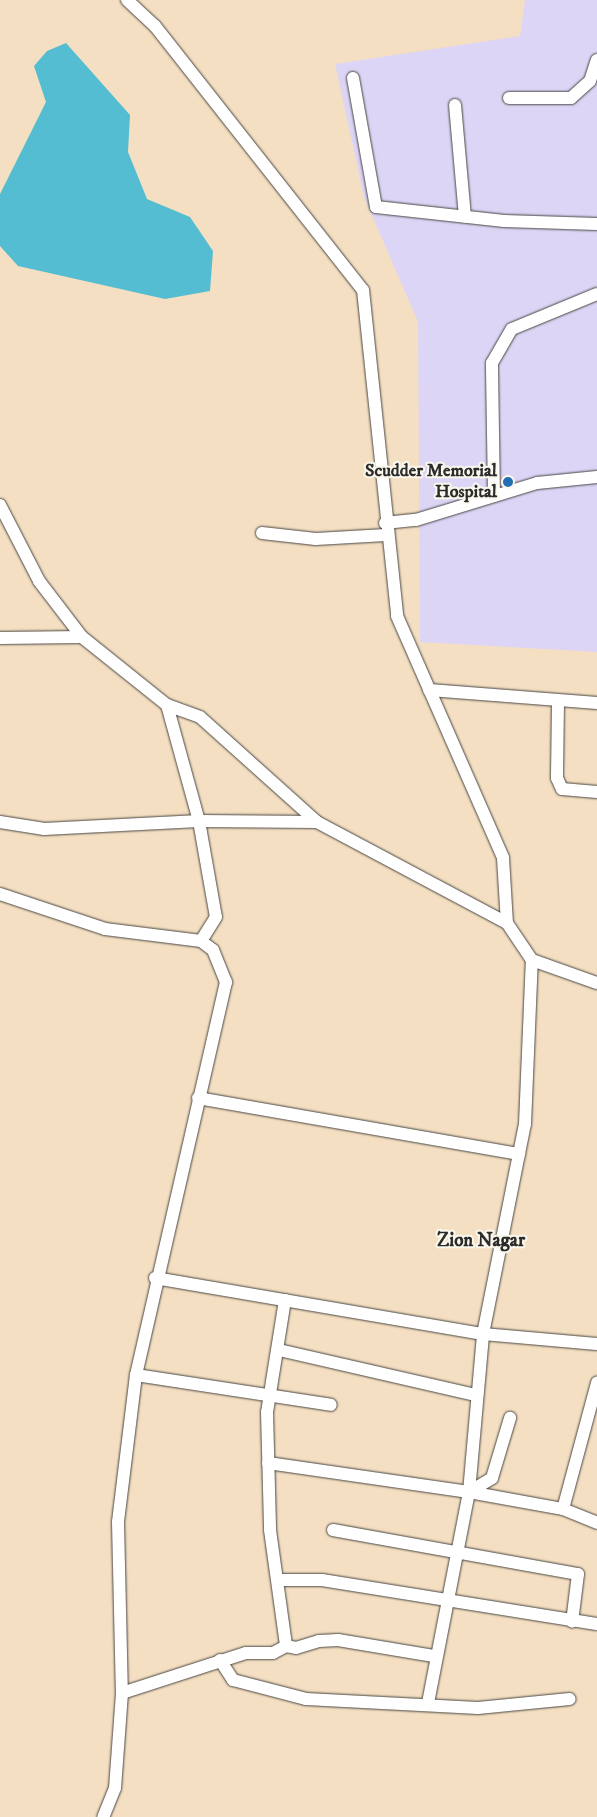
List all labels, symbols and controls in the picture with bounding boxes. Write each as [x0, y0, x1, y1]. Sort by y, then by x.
place label: Scudder Memorial Hospital [365, 461, 497, 504]
marker: Scudder Memorial Hospital [501, 475, 515, 489]
district label: Zion Nagar [437, 1230, 525, 1252]

